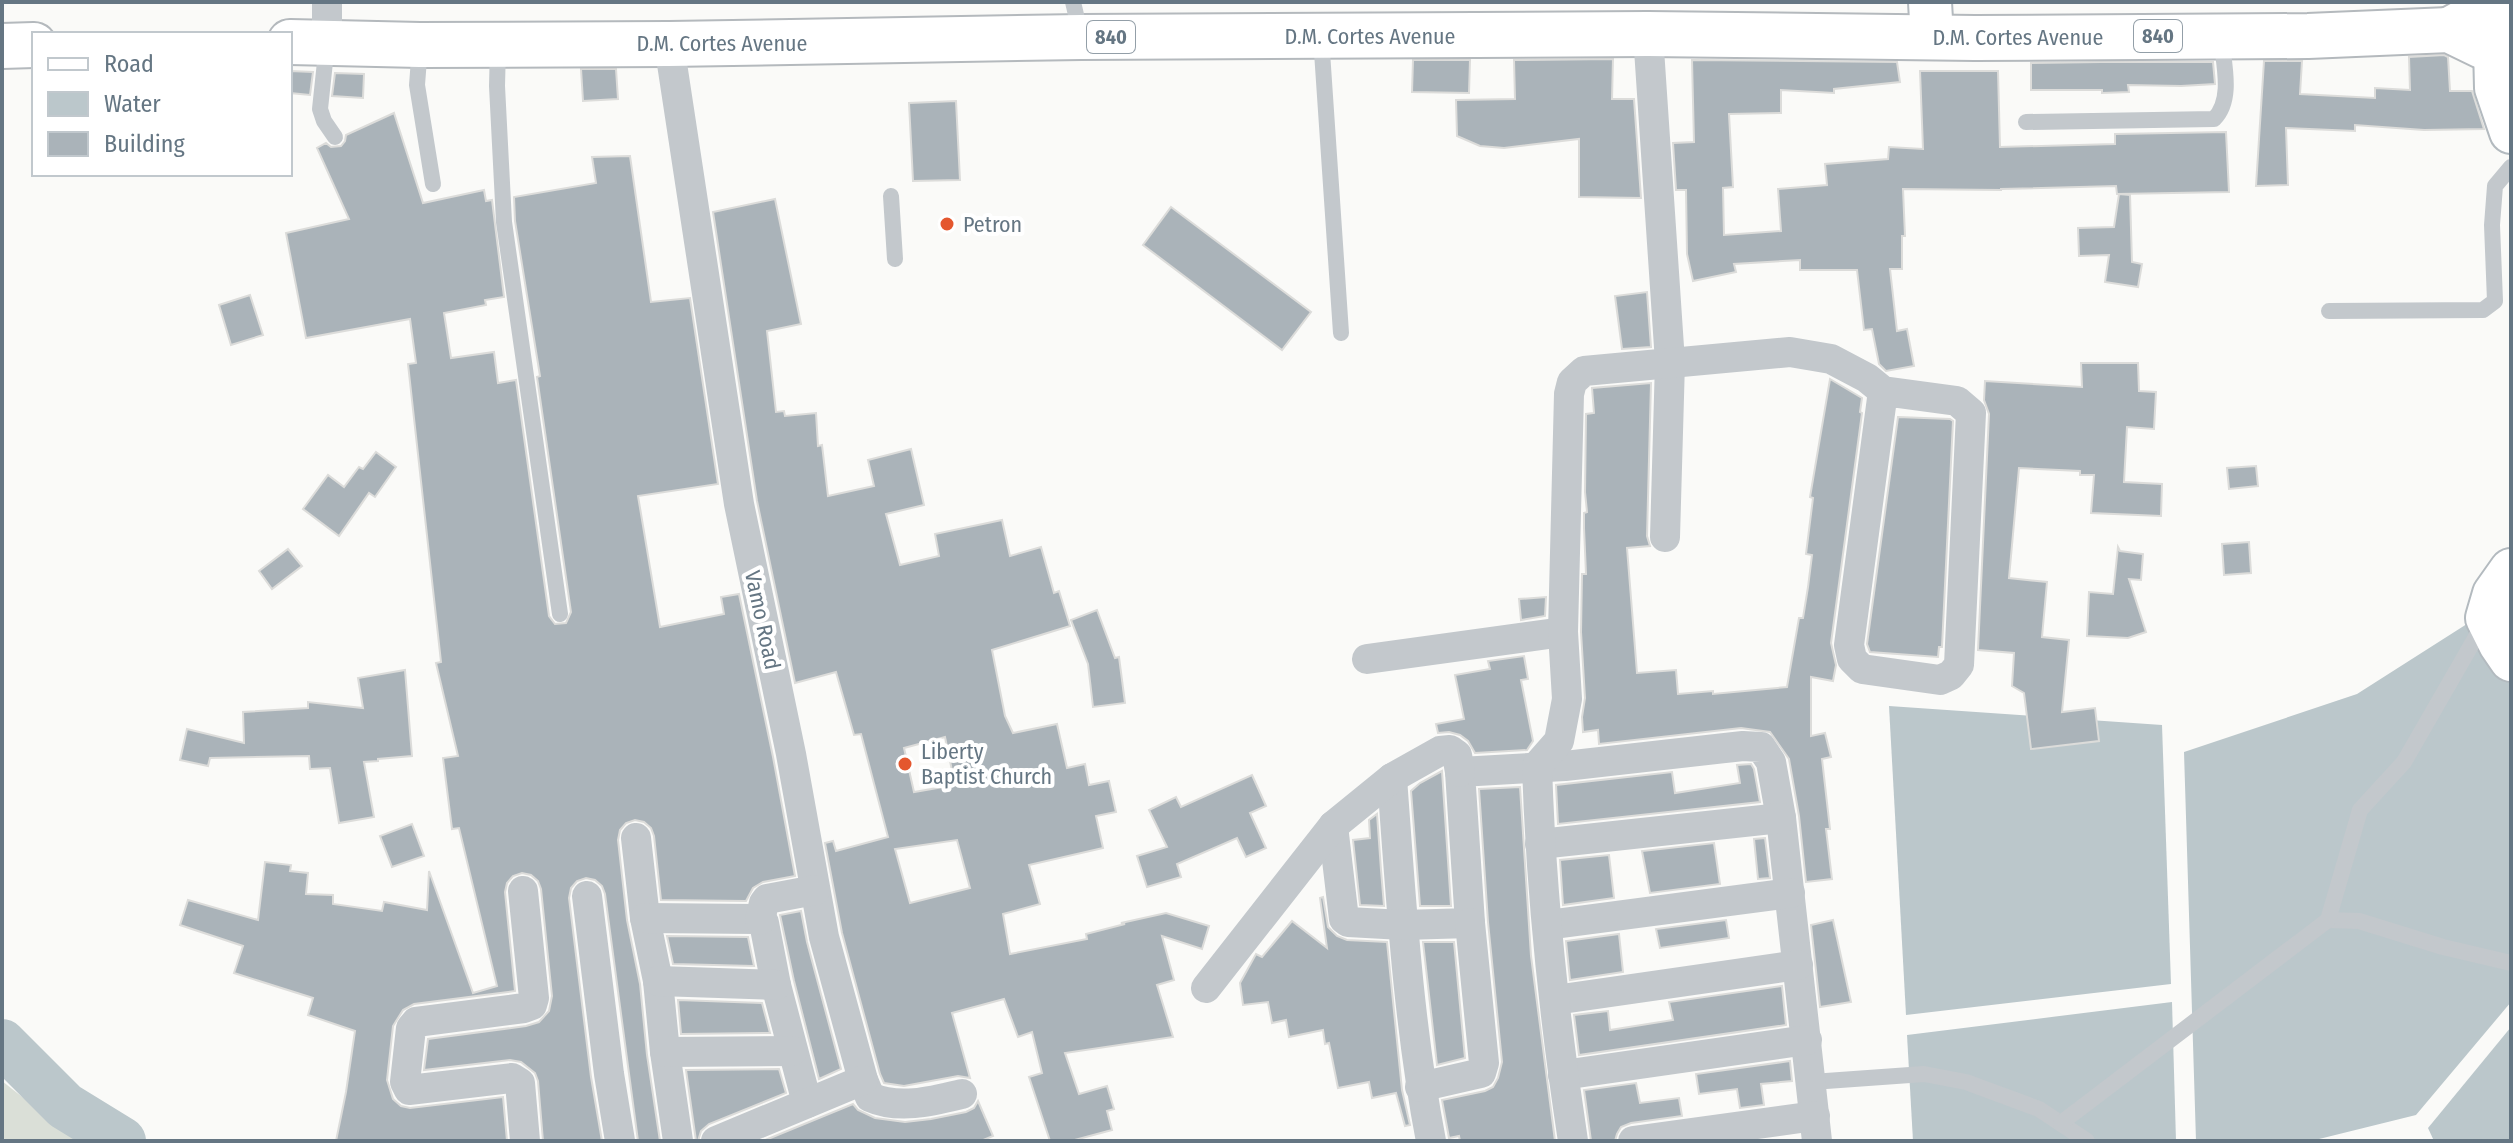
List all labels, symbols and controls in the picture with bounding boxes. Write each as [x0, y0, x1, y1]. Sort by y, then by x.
road number: 840 [2134, 20, 2182, 52]
road number: 840 [1087, 21, 1135, 53]
street label: D.M. Cortes Avenue [1285, 23, 1455, 50]
street label: D.M. Cortes Avenue [1933, 24, 2103, 51]
street label: D.M. Cortes Avenue [637, 30, 807, 57]
legend [32, 32, 292, 176]
text: Road [104, 50, 154, 78]
text: Water [104, 90, 161, 118]
text: Building [104, 130, 186, 158]
place label: Petron [963, 211, 1022, 238]
marker: Petron [938, 215, 956, 233]
street label: Vamo Road [739, 568, 786, 672]
place label: Liberty Baptist Church [921, 738, 1052, 790]
marker: Liberty Baptist Church [896, 755, 914, 773]

